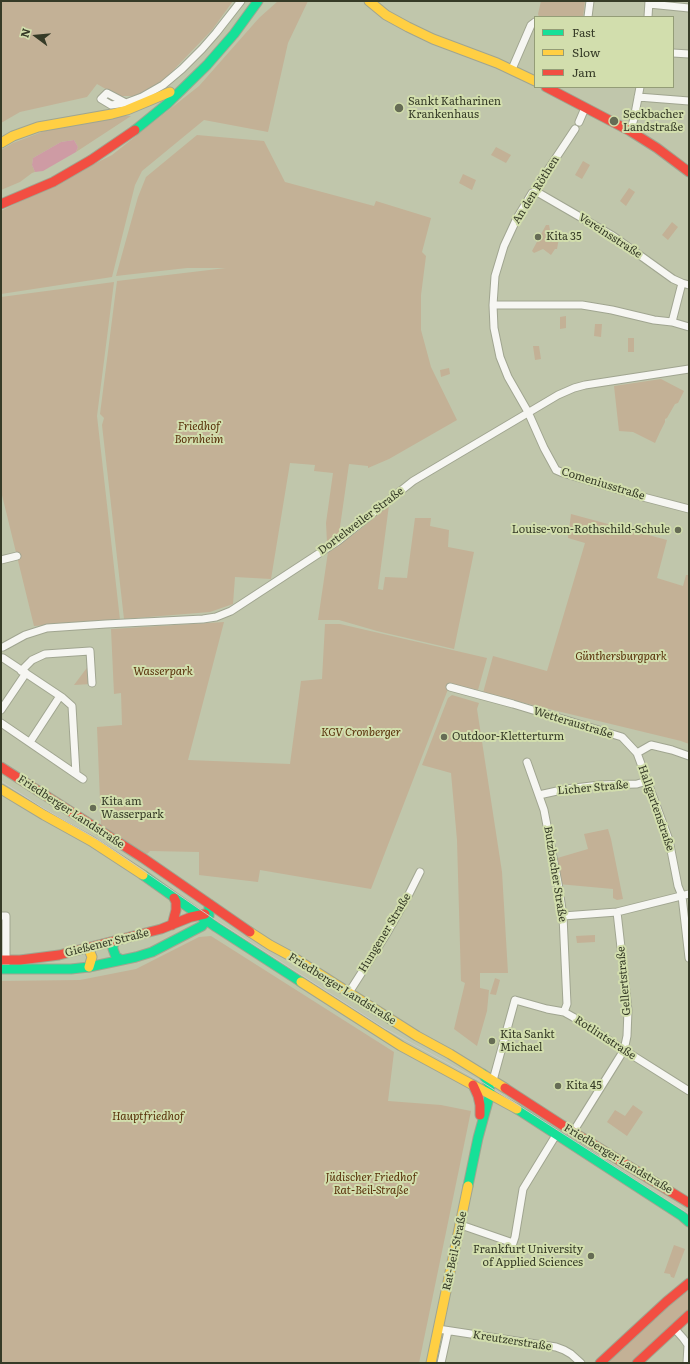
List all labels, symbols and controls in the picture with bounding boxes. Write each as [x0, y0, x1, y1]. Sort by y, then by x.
north arrow [16, 16, 56, 56]
legend [534, 16, 674, 88]
text: Fast [572, 23, 595, 41]
text: N [15, 26, 33, 39]
text: Slow [572, 43, 600, 61]
text: Jam [572, 63, 596, 81]
place label: Sankt Katharinen Krankenhaus [408, 95, 501, 121]
marker: Sankt Katharinen Krankenhaus [393, 102, 405, 114]
place label: Seckbacher Landstraße [623, 108, 683, 134]
marker: Seckbacher Landstraße [608, 115, 620, 127]
street label: An den Röthen [510, 154, 562, 226]
street label: Vereinsstraße [576, 211, 644, 261]
place label: Kita 35 [546, 230, 582, 244]
marker: Kita 35 [533, 232, 543, 242]
park label: Friedhof Bornheim [175, 420, 223, 446]
street label: Comeniusstraße [560, 465, 646, 503]
street label: Dortelweiler Straße [316, 485, 406, 557]
place label: Louise-von-Rothschild-Schule [512, 523, 670, 537]
marker: Louise-von-Rothschild-Schule [673, 525, 683, 535]
park label: Günthersburgpark [575, 650, 667, 664]
park label: Wasserpark [133, 665, 193, 679]
street label: Wetteraustraße [532, 705, 614, 741]
park label: KGV Cronberger [321, 726, 401, 740]
place label: Outdoor-Kletterturm [452, 730, 564, 744]
marker: Outdoor-Kletterturm [439, 732, 449, 742]
street label: Hallgartenstraße [635, 763, 677, 853]
street label: Friedberger Landstraße [15, 773, 127, 851]
street label: Licher Straße [557, 778, 629, 798]
place label: Kita am Wasserpark [101, 795, 164, 821]
marker: Kita am Wasserpark [88, 803, 98, 813]
street label: Butzbacher Straße [541, 825, 569, 923]
street label: Hungener Straße [356, 891, 414, 975]
street label: Gießener Straße [64, 926, 150, 960]
street label: Gellertstraße [614, 946, 634, 1016]
street label: Friedberger Landstraße [286, 950, 398, 1028]
street label: Rotlintstraße [572, 1013, 638, 1063]
place label: Kita Sankt Michael [500, 1028, 555, 1054]
marker: Kita Sankt Michael [487, 1036, 497, 1046]
place label: Kita 45 [566, 1079, 602, 1093]
marker: Kita 45 [553, 1081, 563, 1091]
park label: Hauptfriedhof [112, 1110, 184, 1124]
street label: Friedberger Landstraße [561, 1121, 675, 1197]
park label: Jüdischer Friedhof Rat-Beil-Straße [325, 1171, 417, 1197]
street label: Rat-Beil-Straße [440, 1210, 470, 1292]
place label: Frankfurt University of Applied Sciences [473, 1243, 583, 1269]
marker: Frankfurt University of Applied Sciences [586, 1251, 596, 1261]
street label: Kreutzerstraße [472, 1328, 552, 1354]

